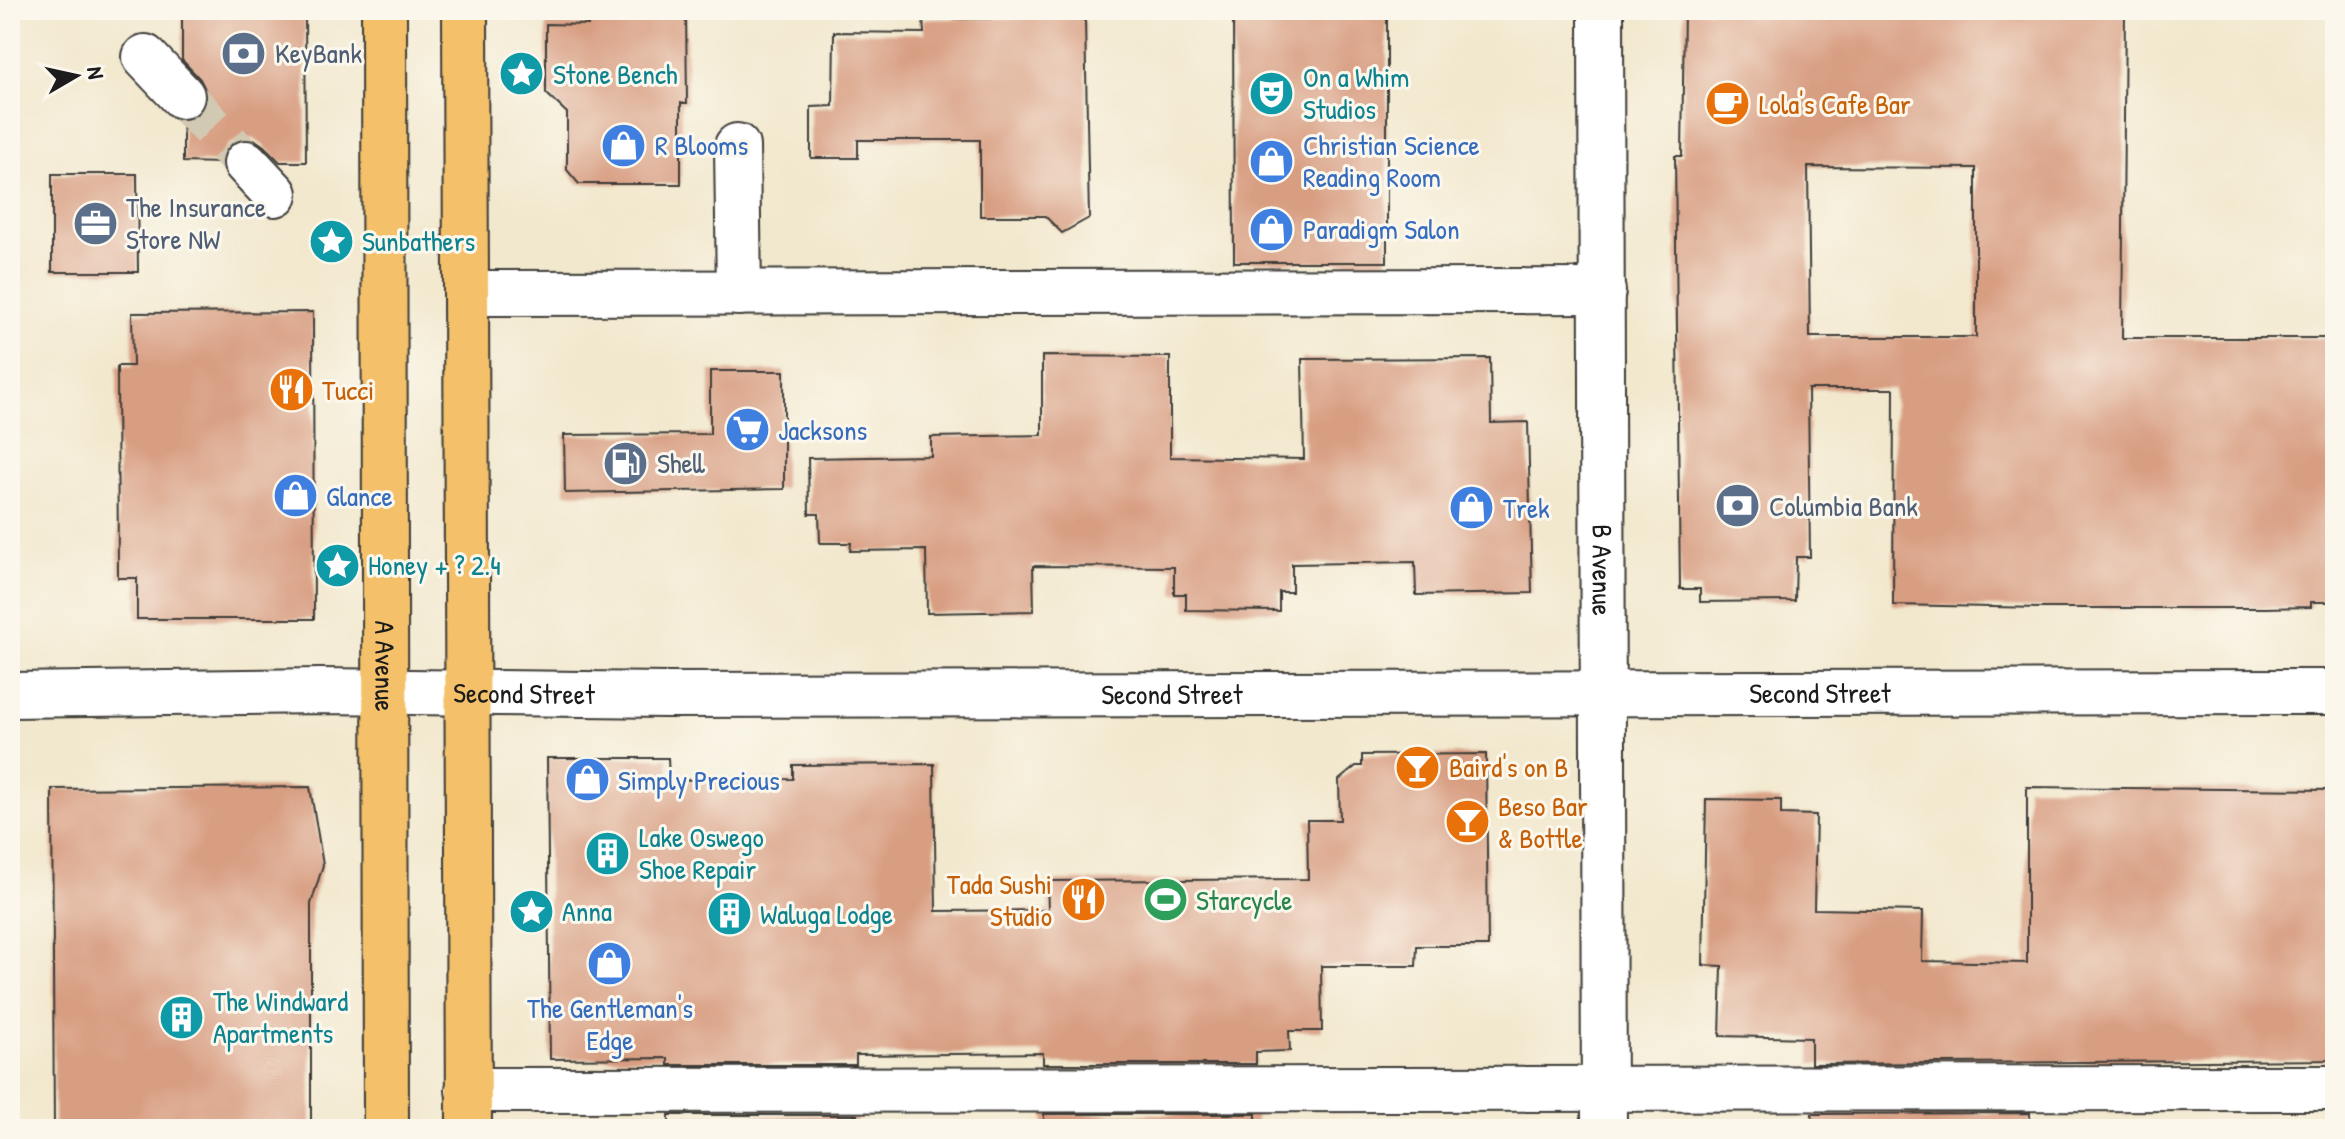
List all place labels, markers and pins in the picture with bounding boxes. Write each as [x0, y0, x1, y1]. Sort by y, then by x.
bank icon: KeyBank [220, 29, 268, 77]
place label: KeyBank [275, 34, 362, 72]
place icon: Stone Bench [498, 50, 546, 98]
place label: Stone Bench [553, 55, 678, 93]
place label: On a Whim Studios [1303, 58, 1409, 128]
theatre icon: On a Whim Studios [1248, 69, 1296, 117]
cafe icon: Lola's Cafe Bar [1704, 80, 1752, 128]
place label: Lola's Cafe Bar [1759, 85, 1911, 123]
shop icon: R Blooms [600, 121, 648, 169]
place label: R Blooms [655, 126, 748, 164]
place label: Christian Science Reading Room [1303, 126, 1480, 196]
shop icon: Christian Science Reading Room [1248, 137, 1296, 185]
place label: The Insurance Store NW [126, 188, 266, 258]
office icon: The Insurance Store NW [71, 199, 119, 247]
shop icon: Paradigm Salon [1248, 205, 1296, 253]
place label: Paradigm Salon [1303, 210, 1460, 248]
place icon: Sunbathers [307, 217, 355, 265]
place label: Sunbathers [362, 222, 475, 260]
restaurant icon: Tucci [267, 366, 315, 414]
place label: Tucci [322, 371, 374, 409]
supermarket icon: Jacksons [723, 406, 771, 454]
place label: Jacksons [778, 411, 867, 449]
fuel station icon: Shell [602, 439, 650, 487]
place label: Shell [657, 444, 706, 482]
shop icon: Glance [271, 472, 319, 520]
place label: Glance [326, 477, 393, 515]
bank icon: Columbia Bank [1714, 482, 1762, 530]
shop icon: Trek [1448, 484, 1496, 532]
place label: Columbia Bank [1769, 487, 1918, 525]
place label: Trek [1503, 489, 1550, 527]
place icon: Honey + ? 2.4 [313, 541, 361, 589]
place label: Honey + ? 2.4 [368, 546, 501, 584]
bar icon: Baird's on B [1394, 743, 1442, 791]
place label: Baird's on B [1449, 748, 1569, 786]
shop icon: Simply Precious [563, 756, 611, 804]
place label: Simply Precious [618, 761, 780, 799]
place label: Beso Bar & Bottle [1498, 787, 1588, 857]
bar icon: Beso Bar & Bottle [1443, 798, 1491, 846]
place label: Lake Oswego Shoe Repair [639, 818, 764, 888]
building icon: Lake Oswego Shoe Repair [584, 829, 632, 877]
place label: Tada Sushi Studio [947, 865, 1052, 935]
restaurant icon: Tada Sushi Studio [1059, 876, 1107, 924]
sports icon: Starcycle [1141, 876, 1189, 924]
place label: Starcycle [1196, 881, 1292, 919]
place icon: Anna [507, 887, 555, 935]
building icon: Waluga Lodge [705, 890, 753, 938]
place label: Anna [562, 892, 612, 930]
place label: Waluga Lodge [760, 895, 893, 933]
shop icon: The Gentleman's Edge [586, 940, 634, 988]
place label: The Windward Apartments [213, 982, 348, 1052]
place label: The Gentleman's Edge [527, 989, 693, 1059]
building icon: The Windward Apartments [158, 993, 206, 1041]

